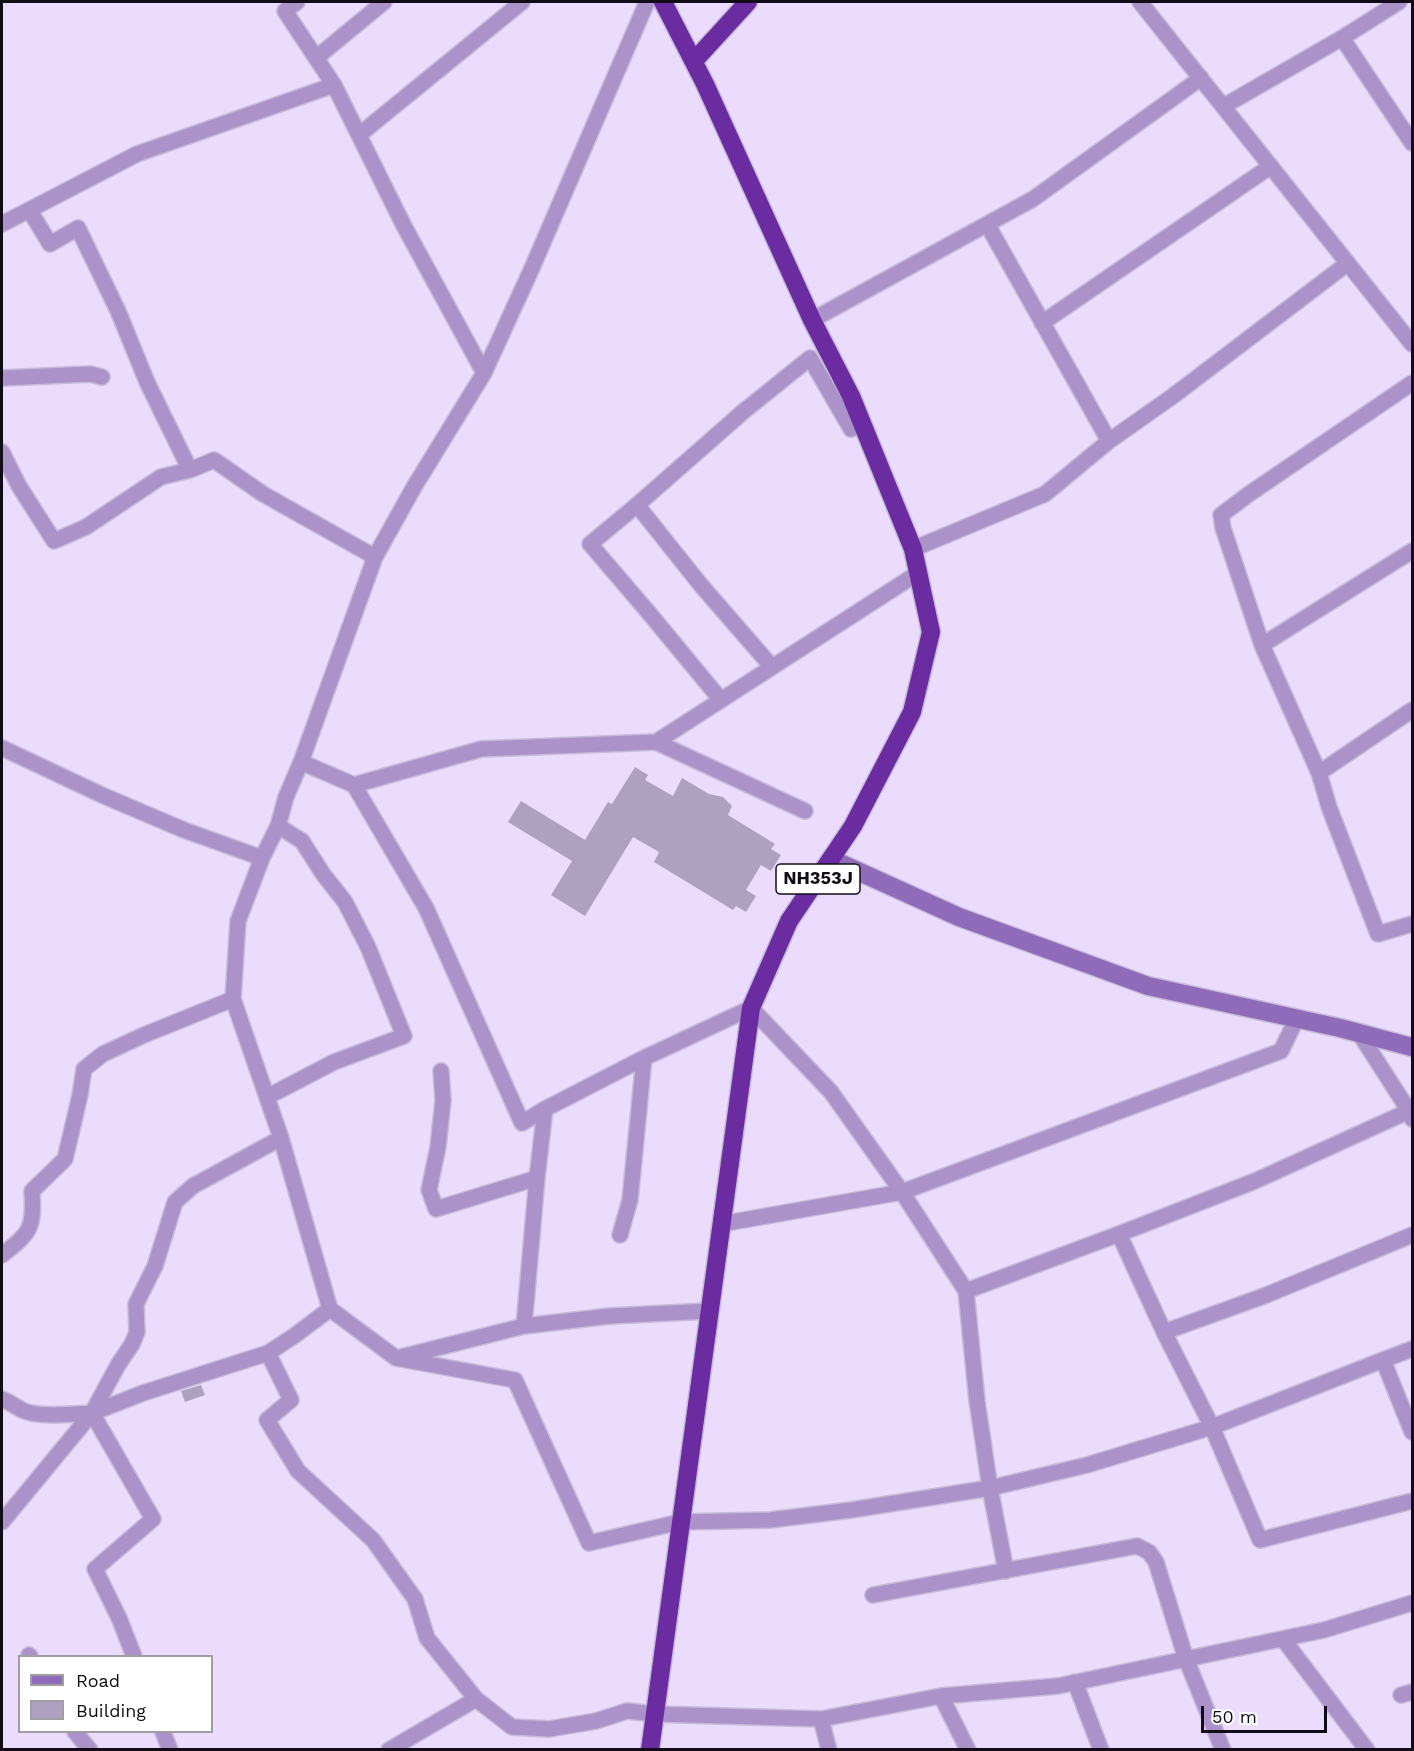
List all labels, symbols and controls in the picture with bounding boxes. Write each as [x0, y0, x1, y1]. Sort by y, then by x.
road number: NH353J [776, 864, 860, 894]
legend [18, 1655, 213, 1733]
text: Road [76, 1670, 120, 1691]
scale bar [1204, 1694, 1330, 1732]
text: Building [76, 1700, 146, 1721]
text: 50 m [1212, 1706, 1257, 1727]

